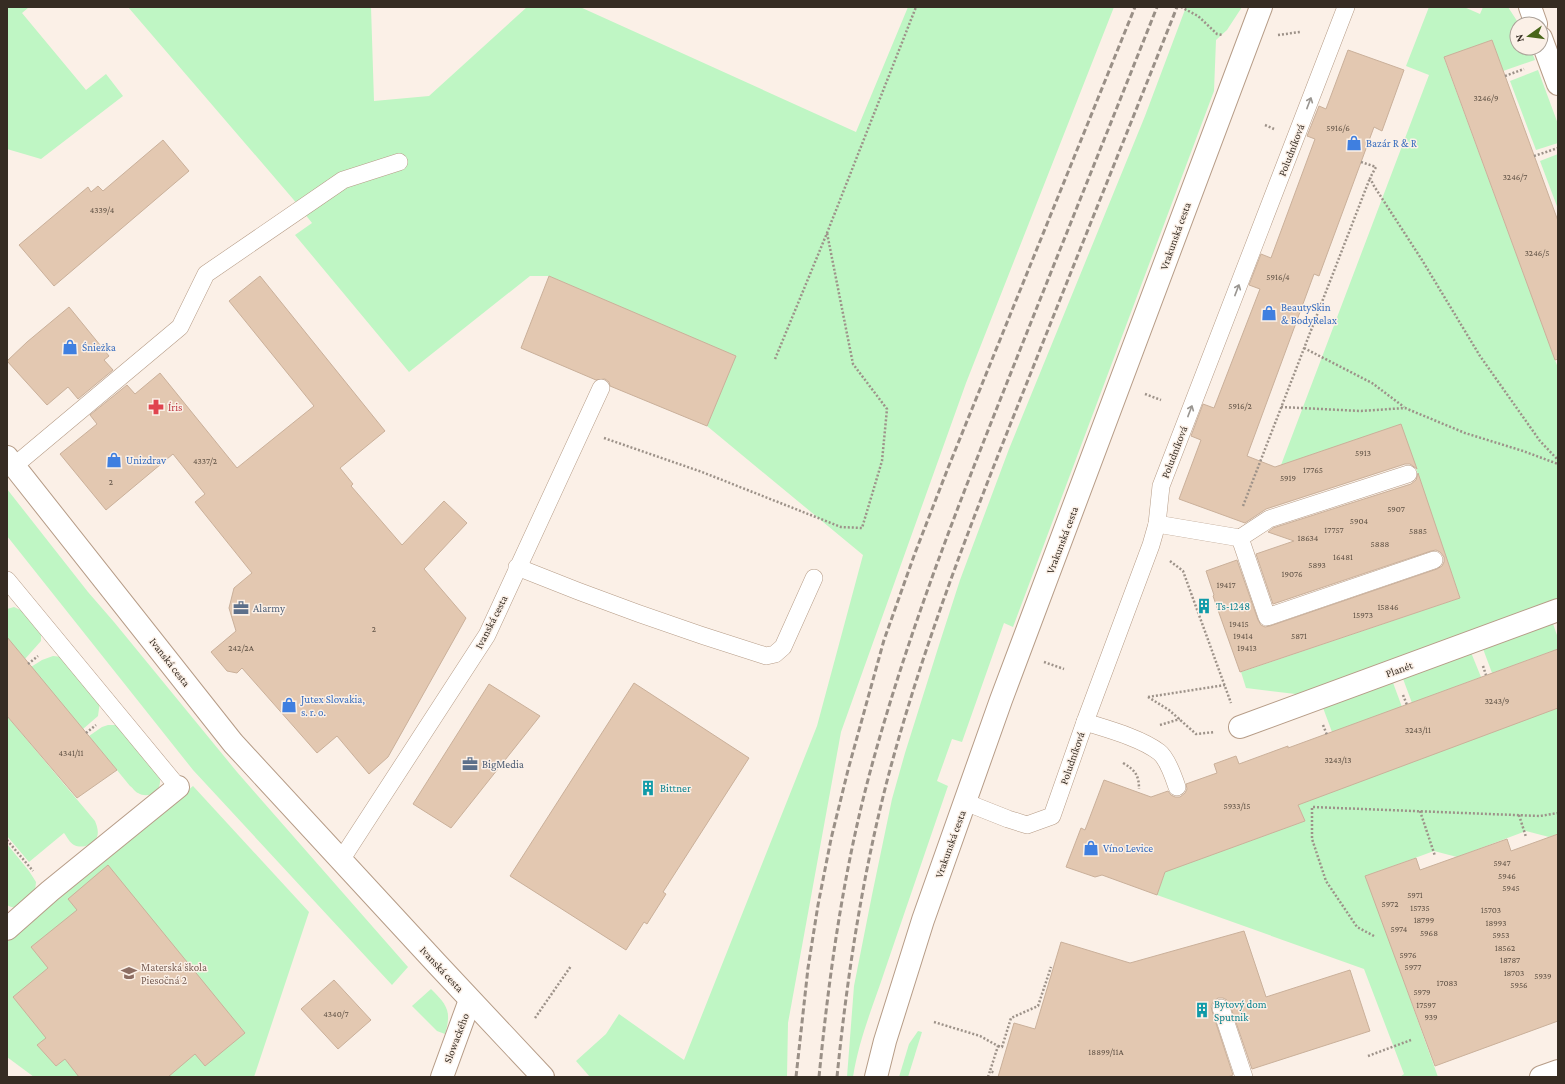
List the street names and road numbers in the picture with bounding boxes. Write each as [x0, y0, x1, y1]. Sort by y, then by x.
street label: Poludníková [1276, 122, 1306, 178]
street label: Vrakunská cesta [1157, 201, 1193, 271]
street label: Poludníková [1159, 424, 1189, 480]
street label: Vrakunská cesta [1044, 505, 1080, 575]
street label: Ivanská cesta [472, 593, 510, 651]
street label: Ivanská cesta [147, 635, 193, 689]
street label: Planét [1384, 658, 1414, 679]
street label: Poludníková [1057, 730, 1087, 786]
street label: Vrakunská cesta [932, 809, 968, 879]
street label: Ivanská cesta [418, 944, 466, 994]
street label: Slowackého [441, 1011, 471, 1065]

